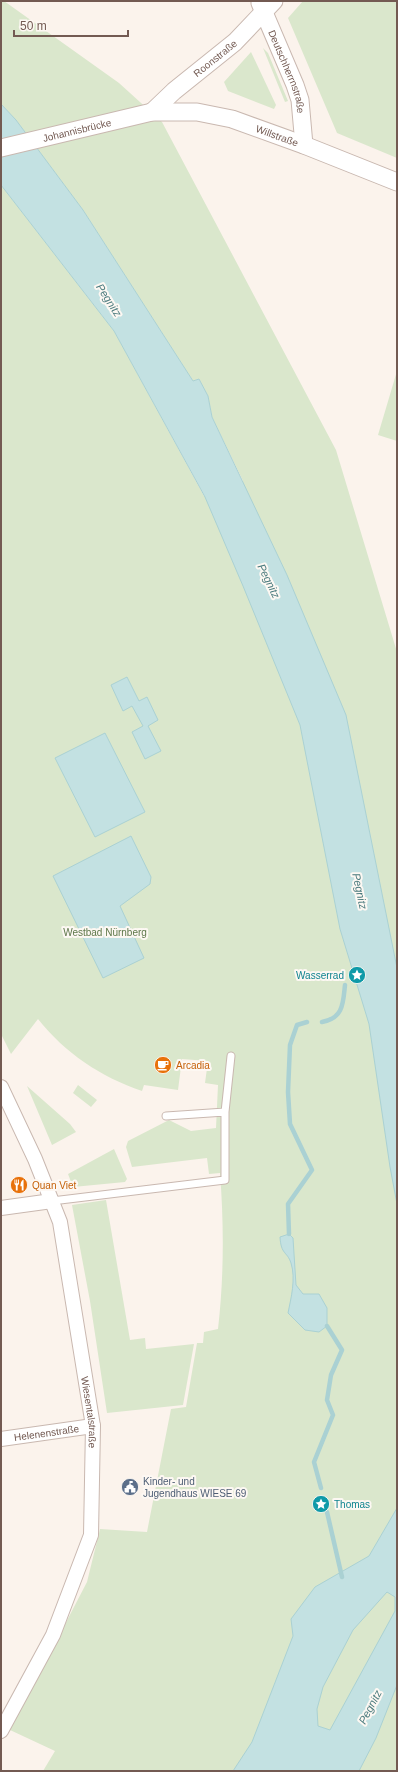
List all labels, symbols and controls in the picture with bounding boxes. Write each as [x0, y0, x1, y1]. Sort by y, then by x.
scale bar [14, 12, 128, 38]
text: 50 m [20, 19, 47, 33]
street label: Deutschherrnstraße [267, 28, 307, 114]
street label: Roonstraße [191, 37, 239, 79]
street label: Johannisbrücke [42, 116, 113, 143]
street label: Willstraße [254, 123, 300, 148]
water label: Pegnitz [94, 281, 124, 319]
water label: Pegnitz [256, 562, 283, 601]
water label: Pegnitz [350, 872, 370, 911]
park label: Westbad Nürnberg [63, 927, 147, 938]
place icon: Wasserrad [347, 965, 367, 985]
place label: Wasserrad [296, 970, 344, 981]
cafe icon: Arcadia [153, 1055, 173, 1075]
place label: Arcadia [176, 1060, 210, 1071]
restaurant icon: Quan Viet [9, 1175, 29, 1195]
place label: Quan Viet [32, 1180, 77, 1191]
street label: Wiesentalstraße [80, 1376, 99, 1449]
street label: Helenenstraße [13, 1422, 80, 1443]
place label: Kinder- und Jugendhaus WIESE 69 [143, 1476, 247, 1499]
public building icon: Kinder- und Jugendhaus WIESE 69 [120, 1477, 140, 1497]
place icon: Thomas [311, 1494, 331, 1514]
place label: Thomas [334, 1499, 370, 1510]
water label: Pegnitz [356, 1688, 384, 1726]

